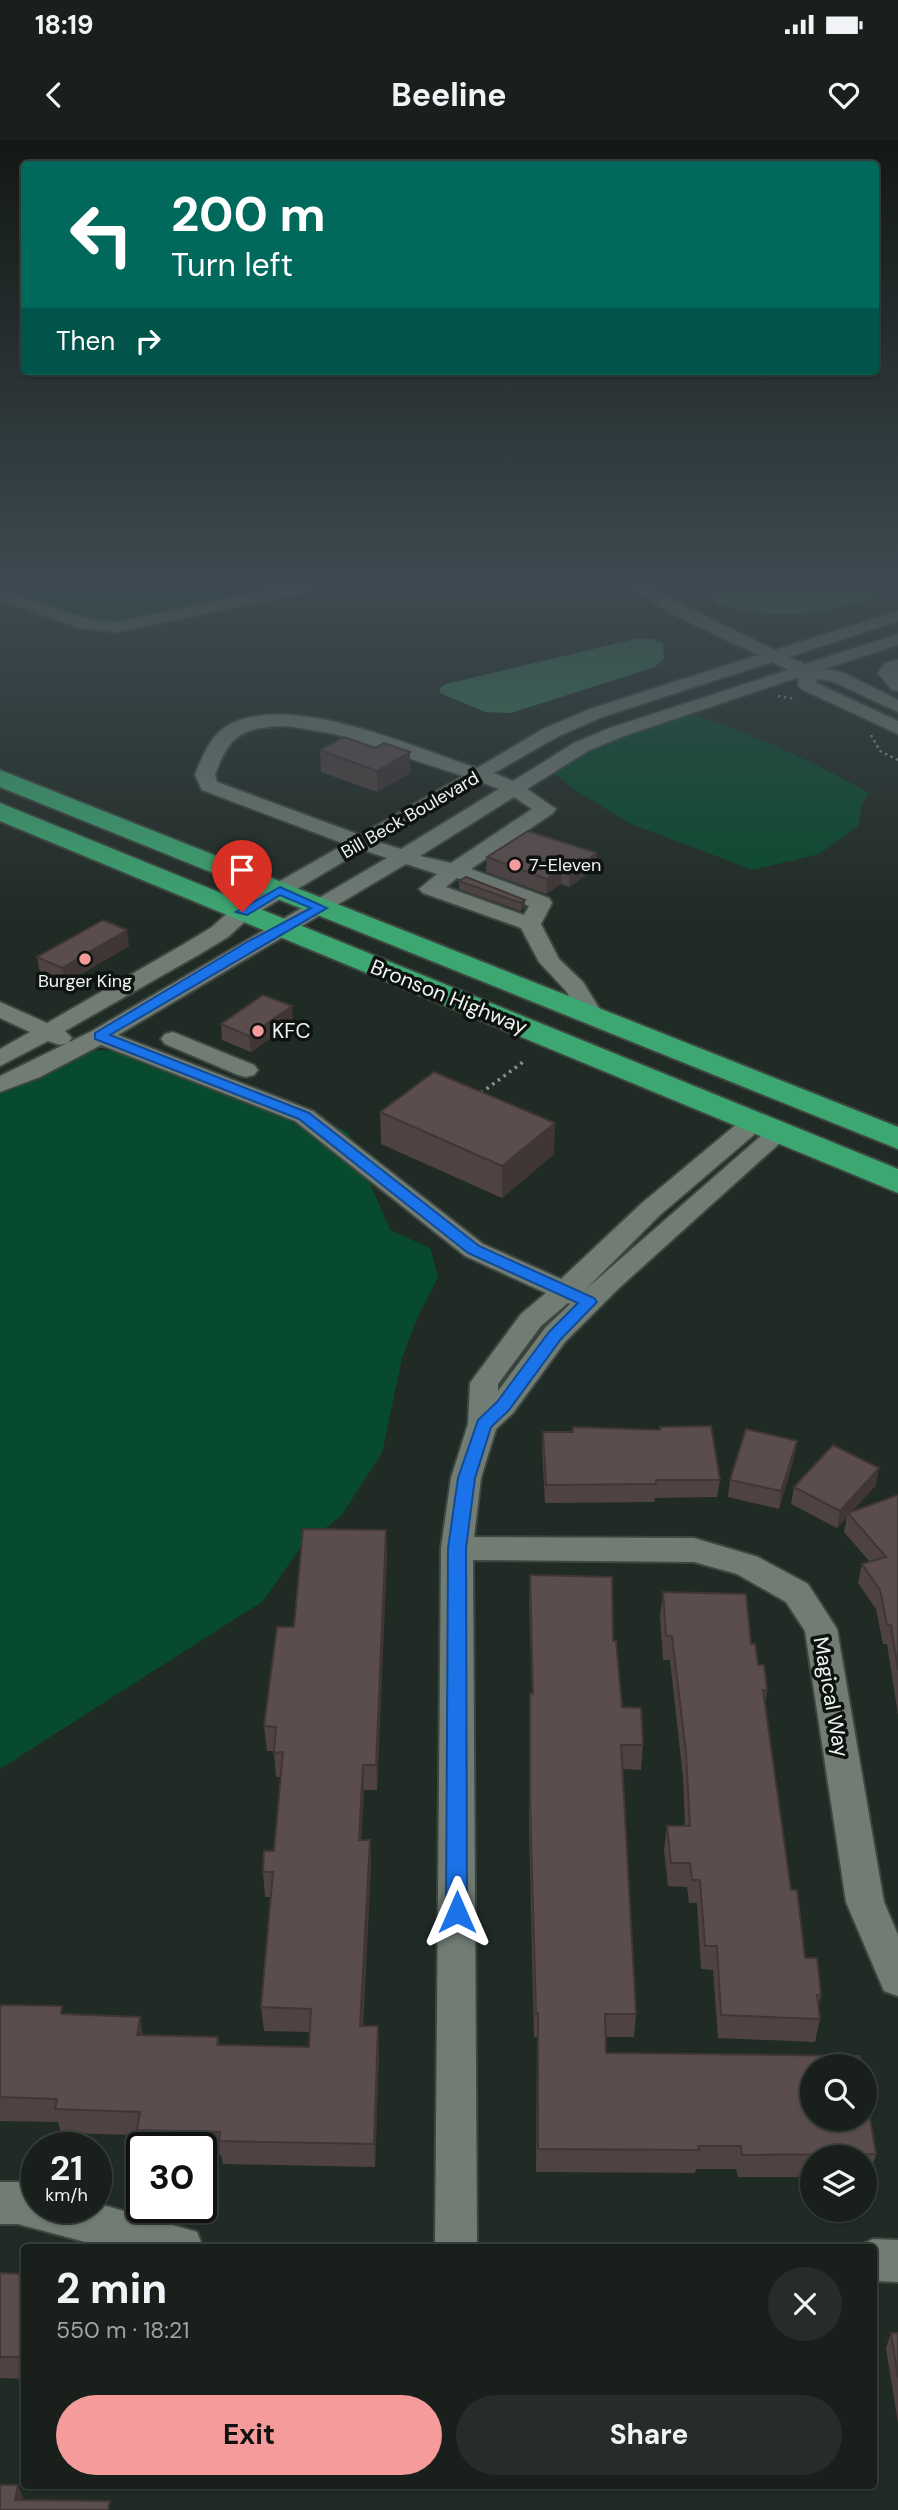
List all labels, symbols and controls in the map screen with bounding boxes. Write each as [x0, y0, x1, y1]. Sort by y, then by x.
text: 18:19 [35, 8, 94, 42]
text: Beeline [391, 74, 507, 116]
icon: back [35, 76, 73, 114]
icon: heart [825, 76, 863, 114]
text: 200 m [171, 182, 326, 246]
icon: left [56, 189, 147, 280]
text: Turn left [171, 244, 293, 286]
icon: right [129, 322, 167, 360]
text: Then [56, 324, 115, 358]
street label: Bill Beck Boulevard [337, 766, 483, 864]
pin [212, 840, 272, 912]
icon: arrive [223, 851, 261, 889]
place label: 7-Eleven [529, 853, 601, 877]
marker: 7-Eleven [507, 857, 523, 873]
marker: Burger King [77, 951, 93, 967]
street label: Bronson Highway [366, 953, 532, 1041]
place label: Burger King [38, 969, 132, 993]
place label: KFC [272, 1017, 311, 1045]
marker: KFC [250, 1023, 266, 1039]
street label: Magical Way [807, 1635, 855, 1760]
position arrow [420, 1875, 494, 1949]
map controls [800, 2054, 877, 2222]
button: search [800, 2054, 877, 2131]
speed limit sign: 30 [126, 2132, 217, 2223]
text: 21 [50, 2145, 83, 2191]
button: layers [800, 2145, 877, 2222]
text: km/h [45, 2183, 88, 2207]
text: 2 min [56, 2261, 167, 2316]
button: close [768, 2267, 842, 2341]
text: 550 m · 18:21 [56, 2315, 189, 2345]
button: Exit [56, 2395, 442, 2475]
button: Share [456, 2395, 842, 2475]

